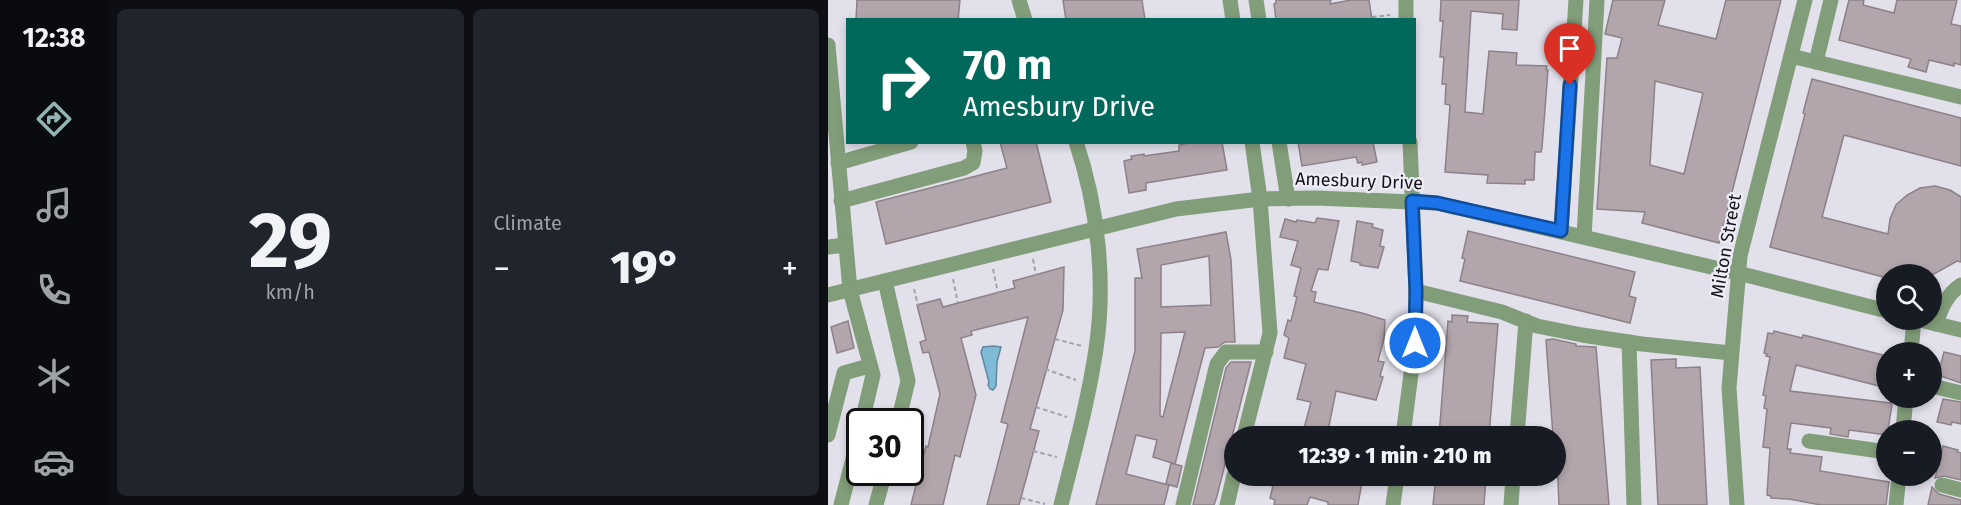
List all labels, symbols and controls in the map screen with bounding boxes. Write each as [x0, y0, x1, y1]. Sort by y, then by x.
text: 12:38 [22, 22, 86, 54]
pin [1544, 23, 1595, 85]
icon: arrive [1553, 32, 1586, 65]
text: 70 m [963, 40, 1052, 90]
icon: right [864, 42, 942, 120]
text: Amesbury Drive [963, 91, 1155, 123]
icon: directions [33, 98, 75, 140]
street label: Amesbury Drive [1295, 168, 1423, 194]
icon: music [33, 184, 75, 226]
street label: Milton Street [1706, 192, 1746, 300]
text: 29 [249, 194, 332, 288]
text: Climate [494, 211, 562, 235]
text: 19° [611, 241, 681, 295]
text: − [494, 249, 510, 289]
text: + [782, 249, 798, 289]
map controls [1876, 264, 1942, 486]
button: search [1876, 264, 1942, 330]
icon: phone [33, 269, 75, 311]
text: km/h [266, 280, 315, 304]
position arrow [1383, 311, 1447, 375]
button: + [1876, 342, 1942, 408]
icon: climate [33, 355, 75, 397]
speed limit sign: 30 [846, 408, 924, 486]
button: − [1876, 420, 1942, 486]
icon: car [33, 441, 75, 483]
text: 12:39 · 1 min · 210 m [1299, 442, 1491, 469]

